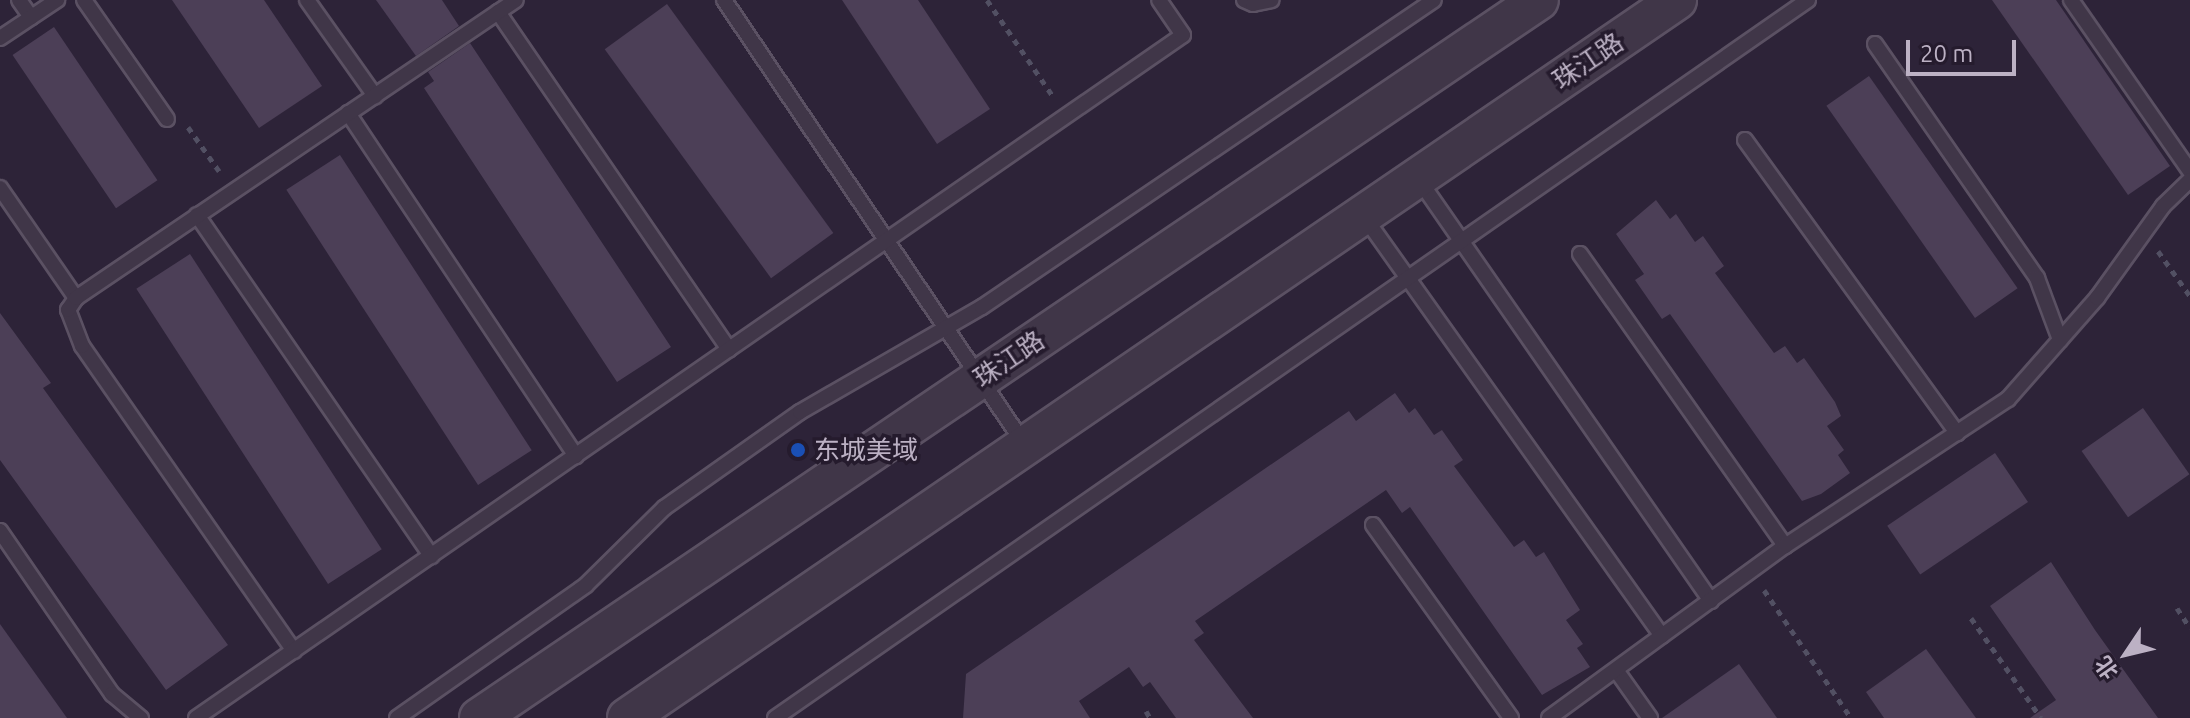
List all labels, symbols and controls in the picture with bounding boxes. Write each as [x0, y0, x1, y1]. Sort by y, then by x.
scale bar [1910, 24, 2020, 74]
street label: 珠江路 [1547, 26, 1629, 96]
text: 20 m [1920, 40, 1973, 67]
street label: 珠江路 [968, 324, 1050, 394]
place label: 东城美域 [814, 434, 918, 466]
marker: 东城美域 [789, 441, 807, 459]
north arrow [2086, 614, 2166, 694]
text: 北 [2089, 652, 2122, 684]

